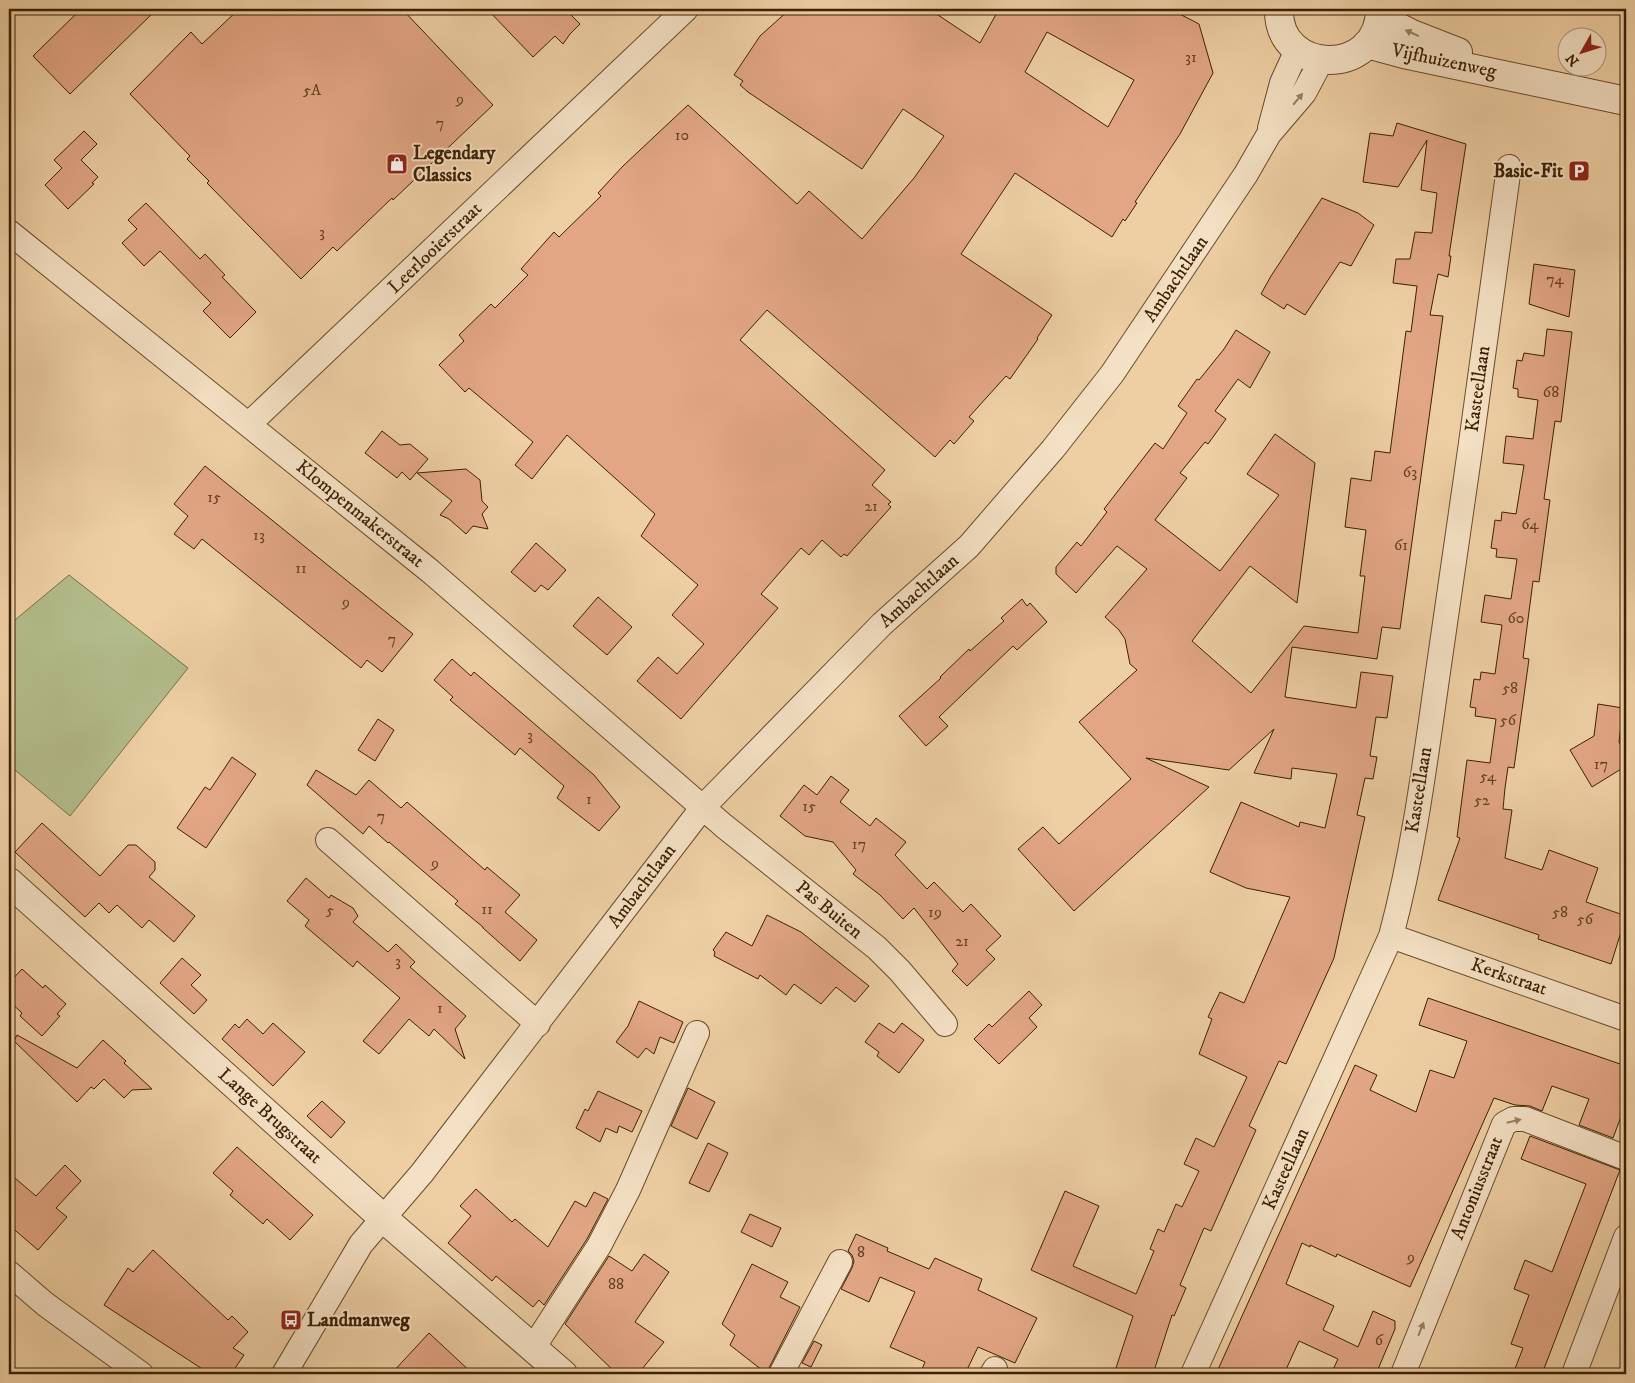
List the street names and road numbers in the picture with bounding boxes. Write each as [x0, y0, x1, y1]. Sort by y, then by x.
street label: Vijfhuizenweg [1389, 38, 1499, 83]
street label: Leerlooierstraat [383, 197, 487, 299]
street label: Ambachtlaan [1139, 231, 1213, 327]
street label: Kasteellaan [1461, 344, 1495, 434]
street label: Klompenmakerstraat [291, 455, 429, 573]
street label: Ambachtlaan [874, 549, 964, 633]
street label: Kasteellaan [1401, 745, 1437, 835]
street label: Ambachtlaan [603, 839, 681, 933]
street label: Pas Buiten [791, 876, 867, 944]
street label: Kerkstraat [1468, 953, 1550, 1001]
street label: Lange Brugstraat [213, 1063, 327, 1169]
street label: Kasteellaan [1258, 1124, 1314, 1213]
street label: Antoniusstraat [1446, 1133, 1508, 1243]

